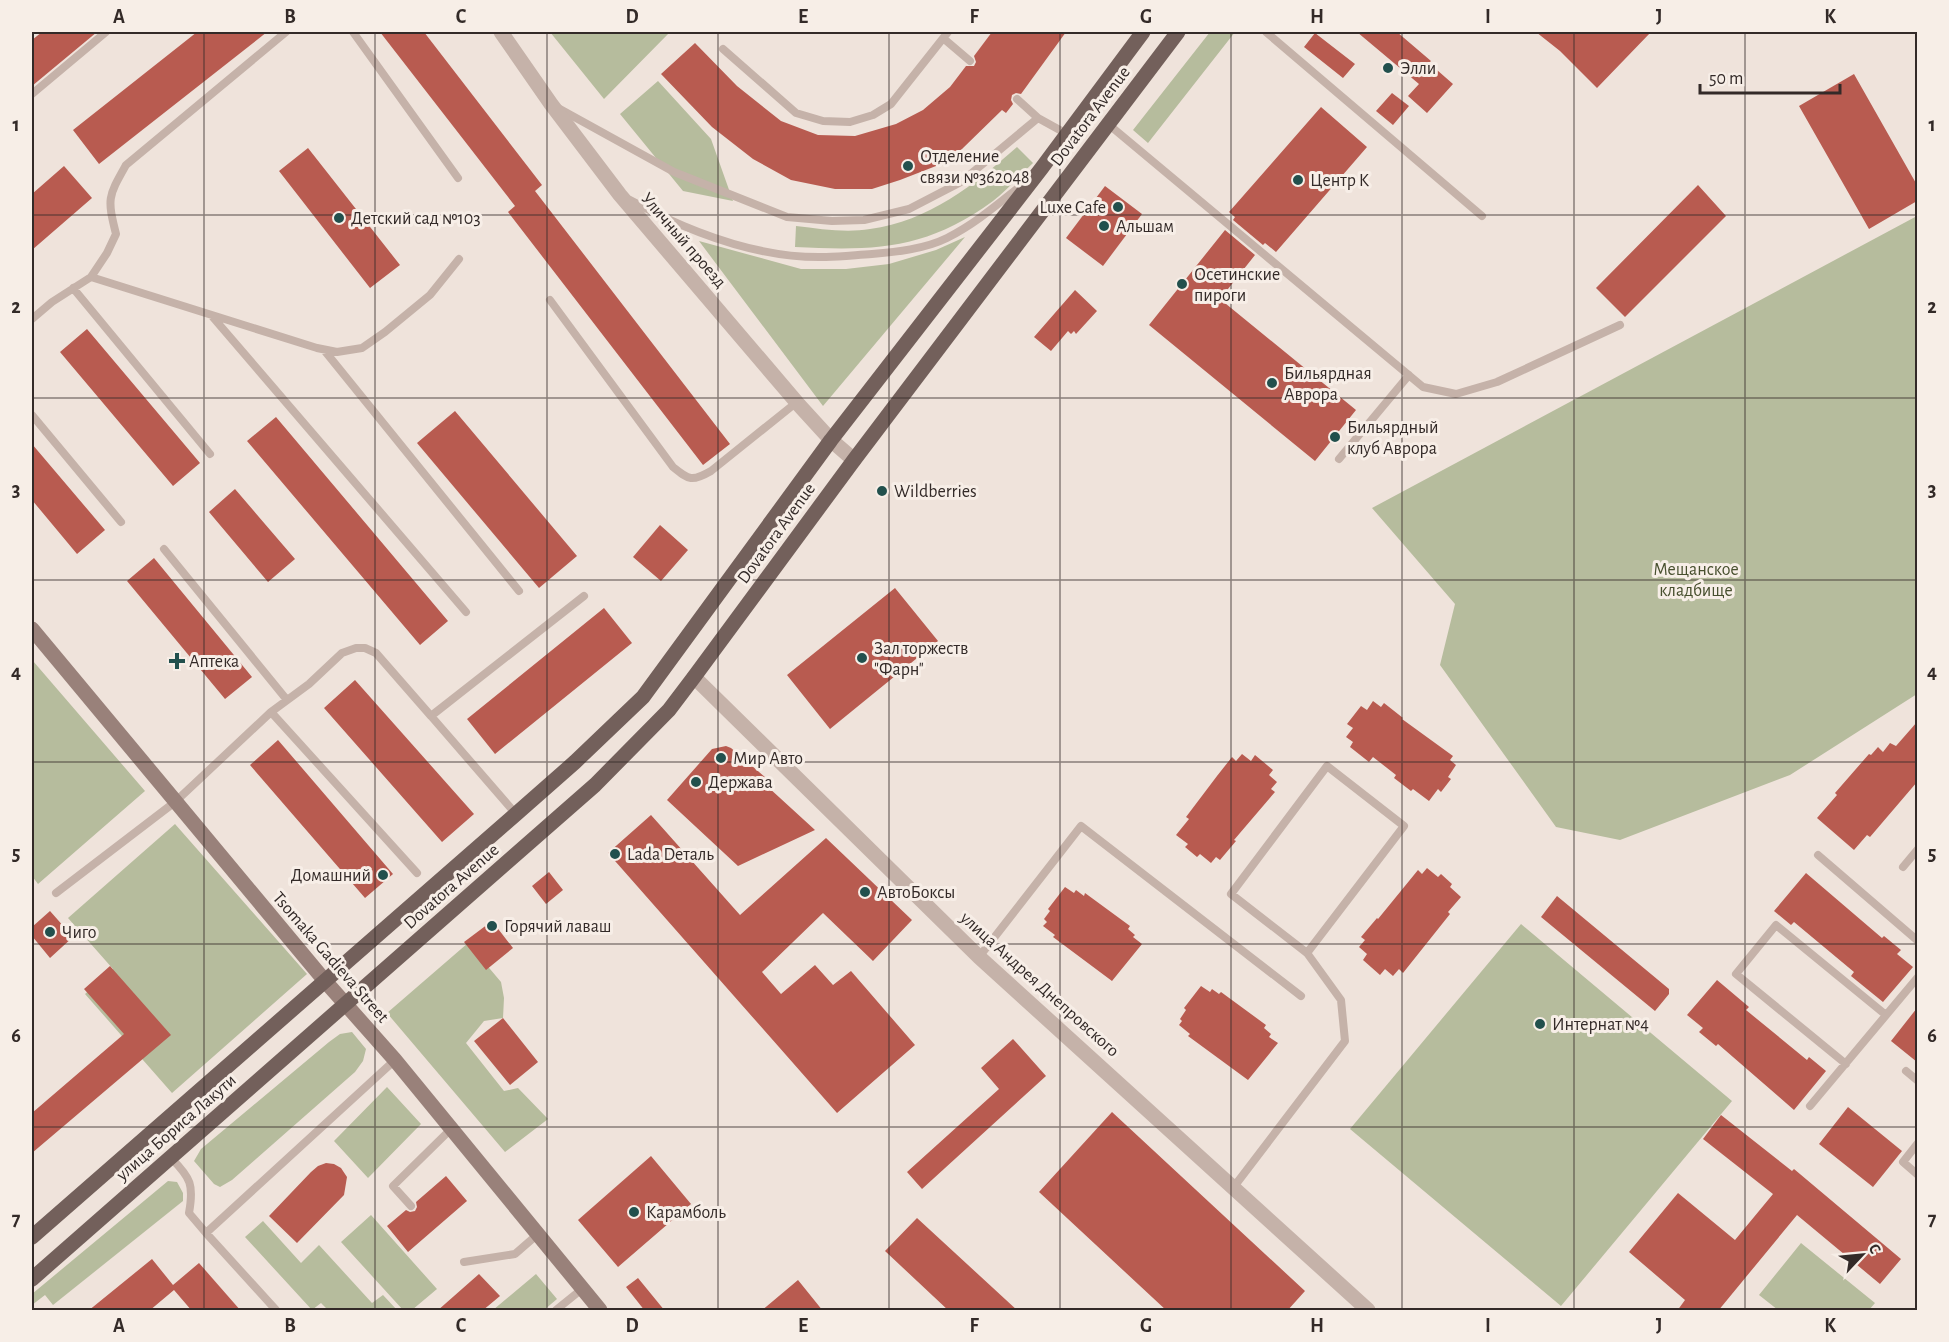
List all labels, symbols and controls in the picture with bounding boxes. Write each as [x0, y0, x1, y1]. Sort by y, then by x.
text: A [113, 7, 125, 27]
text: B [284, 7, 296, 27]
text: C [456, 7, 467, 27]
text: D [625, 7, 639, 27]
text: E [798, 7, 808, 27]
text: F [969, 7, 979, 27]
text: G [1140, 7, 1152, 27]
text: H [1310, 7, 1324, 27]
text: I [1485, 7, 1491, 27]
text: J [1656, 7, 1662, 27]
text: K [1824, 7, 1836, 27]
scale bar [1700, 57, 1840, 95]
place label: Элли [1400, 60, 1436, 78]
marker: Элли [1381, 61, 1395, 75]
street label: Dovatora Avenue [1048, 64, 1134, 170]
text: 50 m [1709, 70, 1743, 88]
text: 1 [12, 115, 20, 135]
text: 1 [1928, 115, 1936, 135]
place label: Отделение связи №362048 [920, 148, 1030, 187]
marker: Отделение связи №362048 [901, 159, 915, 173]
place label: Центр К [1310, 172, 1370, 190]
marker: Центр К [1291, 173, 1305, 187]
street label: Уличный проезд [637, 190, 729, 292]
place label: Luxe Cafe [1040, 199, 1106, 217]
marker: Luxe Cafe [1111, 200, 1125, 214]
place label: Детский сад №103 [351, 210, 481, 228]
marker: Детский сад №103 [332, 211, 346, 225]
place label: Альшам [1116, 218, 1174, 236]
marker: Альшам [1097, 219, 1111, 233]
place label: Осетинские пироги [1194, 266, 1280, 305]
marker: Осетинские пироги [1175, 277, 1189, 291]
text: 2 [11, 297, 21, 317]
text: 2 [1927, 297, 1937, 317]
place label: Бильярдная Аврора [1284, 365, 1372, 404]
marker: Бильярдная Аврора [1265, 376, 1279, 390]
place label: Бильярдный клуб Аврора [1347, 419, 1439, 458]
marker: Бильярдный клуб Аврора [1328, 430, 1342, 444]
text: 3 [12, 480, 20, 500]
street label: Dovatora Avenue [734, 480, 819, 587]
text: 3 [1928, 480, 1936, 500]
place label: Wildberries [894, 483, 977, 501]
marker: Wildberries [875, 484, 889, 498]
park label: Мещанское кладбище [1653, 561, 1739, 600]
place label: Зал торжеств "Фарн" [874, 640, 968, 679]
marker: Зал торжеств "Фарн" [855, 651, 869, 665]
place label: Аптека [189, 653, 239, 671]
marker: Аптека [170, 654, 184, 668]
text: 4 [11, 662, 21, 682]
text: 4 [1927, 662, 1937, 682]
place label: Мир Авто [733, 750, 803, 768]
marker: Мир Авто [714, 751, 728, 765]
place label: Держава [708, 774, 773, 792]
marker: Держава [689, 775, 703, 789]
street label: Dovatora Avenue [401, 841, 503, 933]
text: 5 [12, 844, 20, 864]
text: 5 [1928, 844, 1936, 864]
place label: Lada Dеталь [627, 846, 714, 864]
marker: Lada Dеталь [608, 847, 622, 861]
place label: Домашний [291, 867, 371, 885]
marker: Домашний [376, 868, 390, 882]
place label: АвтоБоксы [877, 884, 955, 902]
marker: АвтоБоксы [858, 885, 872, 899]
street label: Tsomaka Gadieva Street [269, 889, 392, 1027]
street label: улица Андрея Днепровского [956, 908, 1122, 1061]
place label: Горячий лаваш [504, 918, 611, 936]
marker: Горячий лаваш [485, 919, 499, 933]
place label: Чиго [62, 924, 96, 942]
marker: Чиго [43, 925, 57, 939]
place label: Интернат №4 [1552, 1016, 1649, 1034]
marker: Интернат №4 [1533, 1017, 1547, 1031]
text: 6 [11, 1026, 21, 1046]
text: 6 [1927, 1026, 1937, 1046]
street label: улица Бориса Лакути [113, 1071, 240, 1185]
place label: Карамболь [646, 1203, 726, 1222]
marker: Карамболь [627, 1205, 641, 1219]
text: 7 [12, 1209, 21, 1229]
text: 7 [1928, 1209, 1937, 1229]
north arrow [1832, 1225, 1892, 1285]
text: С [1865, 1241, 1884, 1256]
text: A [113, 1316, 125, 1336]
text: B [284, 1316, 296, 1336]
text: C [456, 1316, 467, 1336]
text: D [625, 1316, 639, 1336]
text: E [798, 1316, 808, 1336]
text: F [969, 1316, 979, 1336]
text: G [1140, 1316, 1152, 1336]
text: H [1310, 1316, 1324, 1336]
text: I [1485, 1316, 1491, 1336]
text: J [1656, 1316, 1662, 1336]
text: K [1824, 1316, 1836, 1336]

